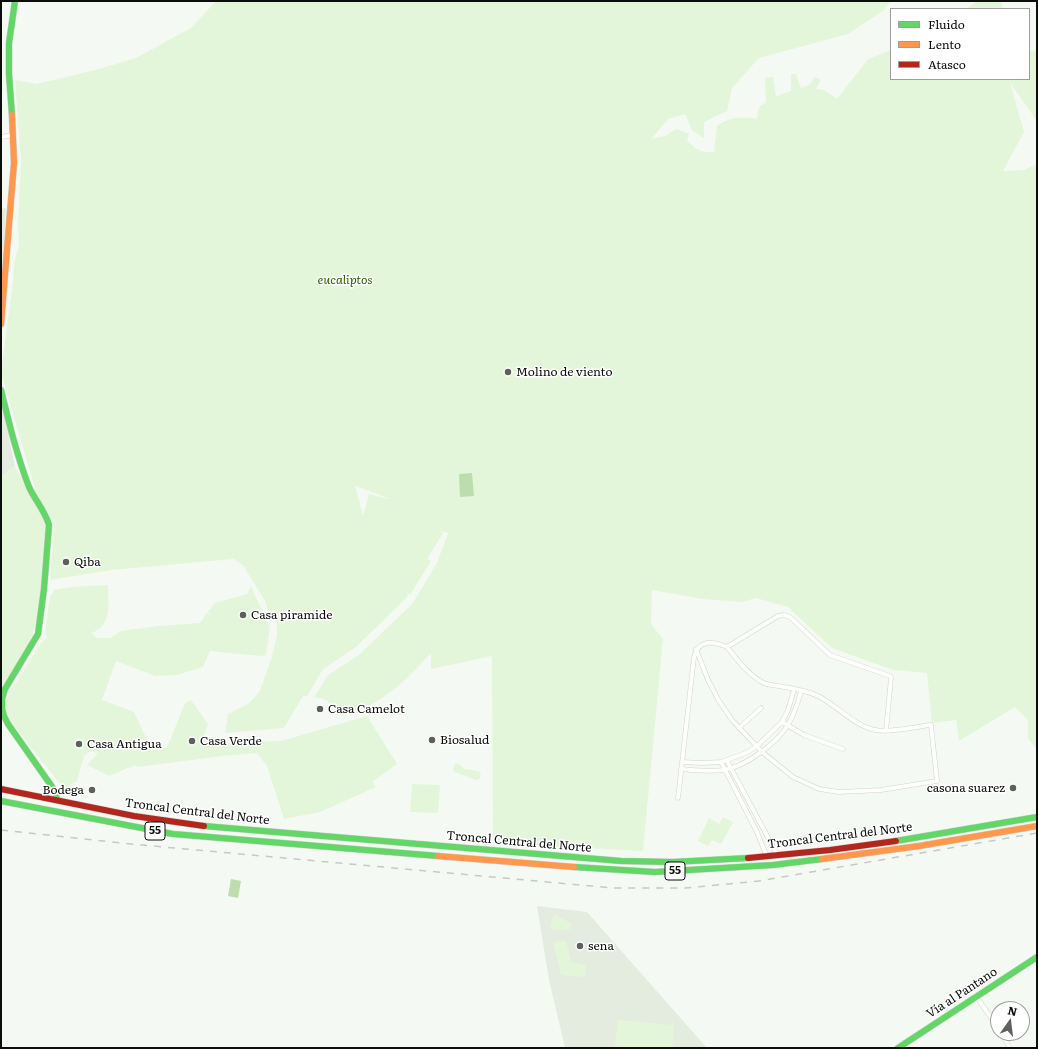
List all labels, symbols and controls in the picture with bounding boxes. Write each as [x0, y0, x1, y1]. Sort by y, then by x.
legend [890, 8, 1030, 80]
text: Fluido [928, 15, 965, 33]
text: Lento [928, 35, 961, 53]
text: Atasco [928, 55, 966, 73]
park label: eucaliptos [317, 273, 373, 287]
place label: Molino de viento [516, 365, 612, 379]
marker: Molino de viento [503, 367, 513, 377]
place label: Qiba [74, 555, 101, 569]
marker: Qiba [61, 557, 71, 567]
place label: Casa piramide [251, 608, 332, 622]
marker: Casa piramide [238, 610, 248, 620]
place label: Casa Camelot [328, 702, 405, 716]
marker: Casa Camelot [315, 704, 325, 714]
place label: Biosalud [440, 733, 489, 747]
place label: Casa Verde [200, 734, 262, 748]
marker: Biosalud [427, 735, 437, 745]
marker: Casa Verde [187, 736, 197, 746]
place label: Casa Antigua [87, 737, 162, 751]
marker: Casa Antigua [74, 739, 84, 749]
place label: casona suarez [927, 781, 1005, 795]
place label: Bodega [43, 783, 84, 797]
marker: casona suarez [1008, 783, 1018, 793]
marker: Bodega [87, 785, 97, 795]
street label: Troncal Central del Norte [124, 796, 270, 828]
street label: Troncal Central del Norte [767, 820, 913, 852]
road number: 55 [145, 822, 165, 840]
street label: Troncal Central del Norte [446, 828, 592, 856]
road number: 55 [665, 862, 685, 880]
place label: sena [588, 939, 614, 953]
marker: sena [575, 941, 585, 951]
street label: Vía al Pantano [924, 965, 1000, 1021]
north arrow [990, 1001, 1030, 1041]
text: N [1006, 1001, 1019, 1019]

